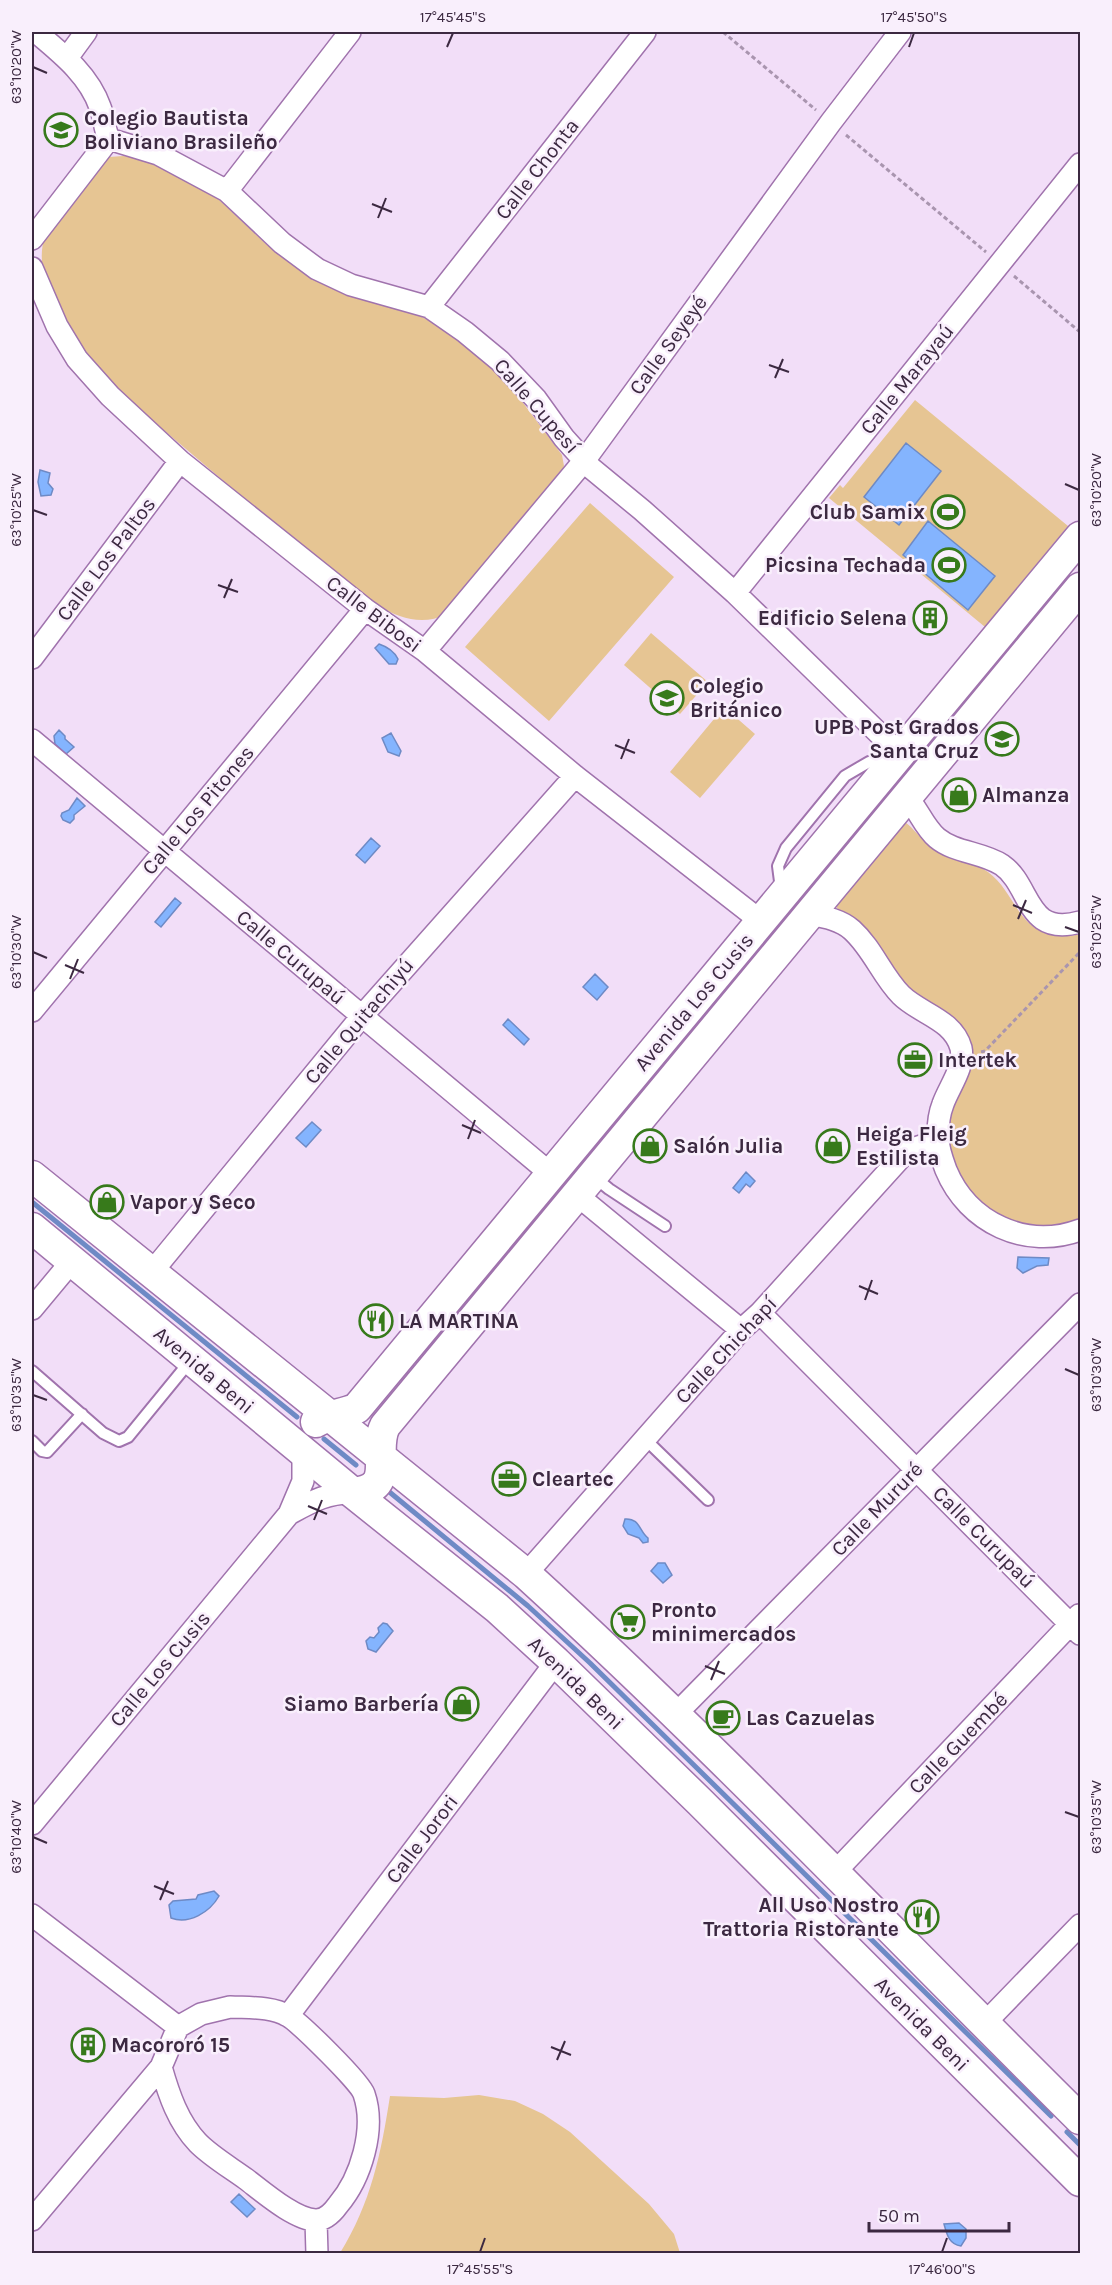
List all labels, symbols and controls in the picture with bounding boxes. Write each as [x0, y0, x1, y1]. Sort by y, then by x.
text: 17°45'45"S [420, 8, 486, 26]
text: 17°45'50"S [881, 8, 948, 26]
text: 63°10'20"W [7, 29, 25, 104]
place label: Colegio Bautista Boliviano Brasileño [84, 106, 278, 154]
school or university icon: Colegio Bautista Boliviano Brasileño [43, 112, 79, 148]
street label: Calle Chonta [490, 114, 584, 224]
street label: Calle Seyeyé [624, 291, 712, 399]
street label: Calle Marayaú [855, 319, 959, 439]
street label: Calle Cupesí [489, 354, 585, 459]
text: 63°10'20"W [1087, 452, 1105, 527]
text: 63°10'25"W [7, 473, 25, 547]
street label: Calle Los Paltos [52, 492, 160, 626]
sports icon: Club Samix [930, 494, 966, 530]
place label: Club Samix [810, 500, 925, 524]
sports icon: Picsina Techada [931, 547, 967, 583]
place label: Picsina Techada [765, 553, 926, 577]
street label: Calle Bibosi [322, 571, 426, 657]
building icon: Edificio Selena [912, 600, 948, 636]
place label: Edificio Selena [758, 606, 907, 630]
place label: Colegio Británico [690, 674, 782, 722]
school or university icon: Colegio Británico [649, 680, 685, 716]
place label: UPB Post Grados Santa Cruz [814, 715, 979, 763]
school or university icon: UPB Post Grados Santa Cruz [984, 721, 1020, 757]
street label: Calle Los Pitones [137, 741, 259, 879]
shop icon: Almanza [941, 777, 977, 813]
place label: Almanza [982, 783, 1070, 807]
text: 63°10'25"W [1087, 895, 1105, 969]
street label: Calle Curupaú [232, 905, 350, 1009]
text: 63°10'30"W [7, 914, 25, 989]
street label: Avenida Los Cusis [629, 928, 759, 1076]
street label: Calle Quitachiyú [300, 953, 418, 1089]
office icon: Intertek [897, 1042, 933, 1078]
place label: Intertek [938, 1048, 1018, 1072]
place label: Heiga Fleig Estilista [856, 1122, 967, 1170]
shop icon: Salón Julia [632, 1128, 668, 1164]
shop icon: Heiga Fleig Estilista [815, 1128, 851, 1164]
place label: Salón Julia [673, 1134, 783, 1158]
shop icon: Vapor y Seco [89, 1184, 125, 1220]
place label: Vapor y Seco [130, 1190, 256, 1214]
street label: Calle Chichapí [670, 1291, 782, 1408]
restaurant icon: LA MARTINA [358, 1303, 394, 1339]
place label: LA MARTINA [399, 1309, 519, 1333]
street label: Avenida Beni [149, 1321, 259, 1419]
text: 63°10'30"W [1087, 1337, 1105, 1412]
text: 63°10'35"W [7, 1358, 25, 1432]
street label: Calle Mururé [826, 1457, 928, 1561]
office icon: Cleartec [491, 1461, 527, 1497]
place label: Cleartec [532, 1467, 614, 1491]
street label: Calle Curupaú [928, 1481, 1040, 1593]
place label: Pronto minimercados [651, 1598, 796, 1646]
supermarket icon: Pronto minimercados [610, 1604, 646, 1640]
street label: Calle Los Cusis [105, 1606, 215, 1732]
street label: Avenida Beni [523, 1631, 629, 1735]
shop icon: Siamo Barbería [444, 1686, 480, 1722]
street label: Calle Guembé [904, 1687, 1012, 1799]
place label: Siamo Barbería [284, 1692, 439, 1716]
cafe icon: Las Cazuelas [705, 1700, 741, 1736]
place label: Las Cazuelas [746, 1706, 875, 1730]
text: 63°10'35"W [1087, 1780, 1105, 1854]
street label: Calle Jorori [381, 1790, 463, 1888]
text: 63°10'40"W [7, 1800, 25, 1874]
place label: All Uso Nostro Trattoria Ristorante [703, 1893, 899, 1941]
restaurant icon: All Uso Nostro Trattoria Ristorante [904, 1899, 940, 1935]
street label: Avenida Beni [870, 1972, 974, 2076]
building icon: Macororó 15 [70, 2027, 106, 2063]
place label: Macororó 15 [111, 2033, 230, 2057]
scale bar [869, 2195, 1008, 2233]
text: 50 m [878, 2205, 920, 2227]
text: 17°45'55"S [447, 2260, 513, 2278]
text: 17°46'00"S [908, 2260, 976, 2278]

